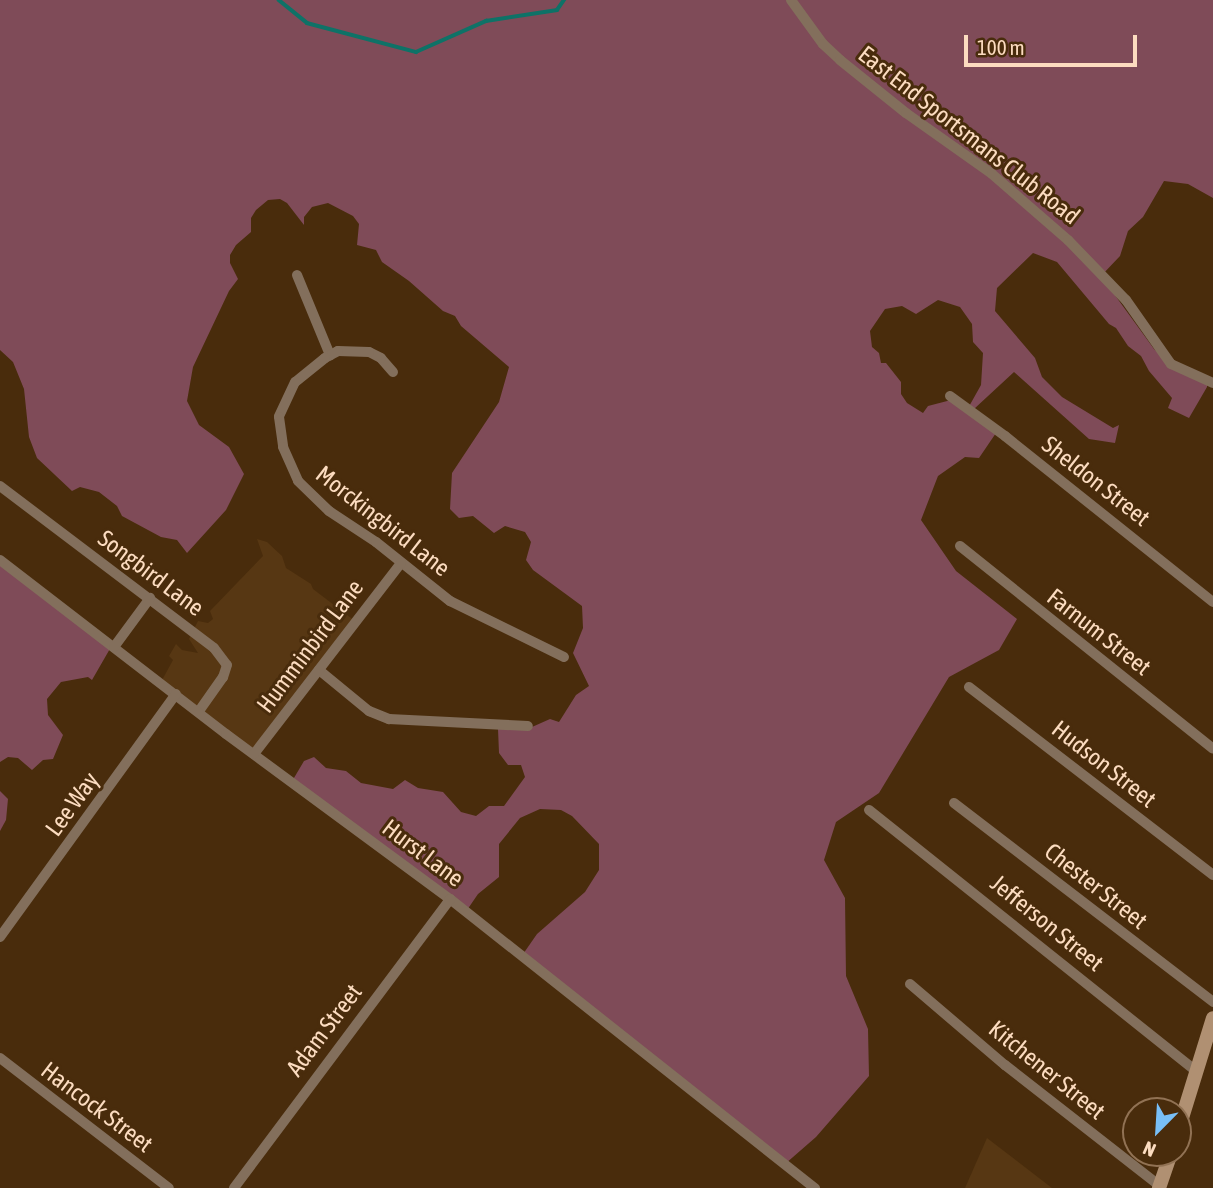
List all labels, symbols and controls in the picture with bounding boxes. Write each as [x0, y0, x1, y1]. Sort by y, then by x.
scale bar [968, 21, 1141, 65]
text: 100 m [977, 35, 1025, 59]
street label: East End Sportsmans Club Road [853, 40, 1085, 230]
street label: Sheldon Street [1036, 430, 1156, 532]
street label: Morckingbird Lane [310, 460, 456, 582]
street label: Songbird Lane [92, 524, 210, 622]
street label: Humminbird Lane [251, 574, 369, 718]
street label: Farnum Street [1041, 583, 1157, 681]
street label: Hudson Street [1046, 714, 1162, 814]
street label: Lee Way [39, 766, 105, 842]
street label: Hurst Lane [377, 813, 469, 893]
street label: Chester Street [1039, 837, 1153, 935]
street label: Jefferson Street [985, 869, 1109, 977]
street label: Adam Street [280, 978, 368, 1082]
street label: Kitchener Street [983, 1014, 1111, 1126]
street label: Hancock Street [36, 1056, 158, 1158]
north arrow [1122, 1097, 1192, 1167]
text: N [1140, 1137, 1159, 1162]

